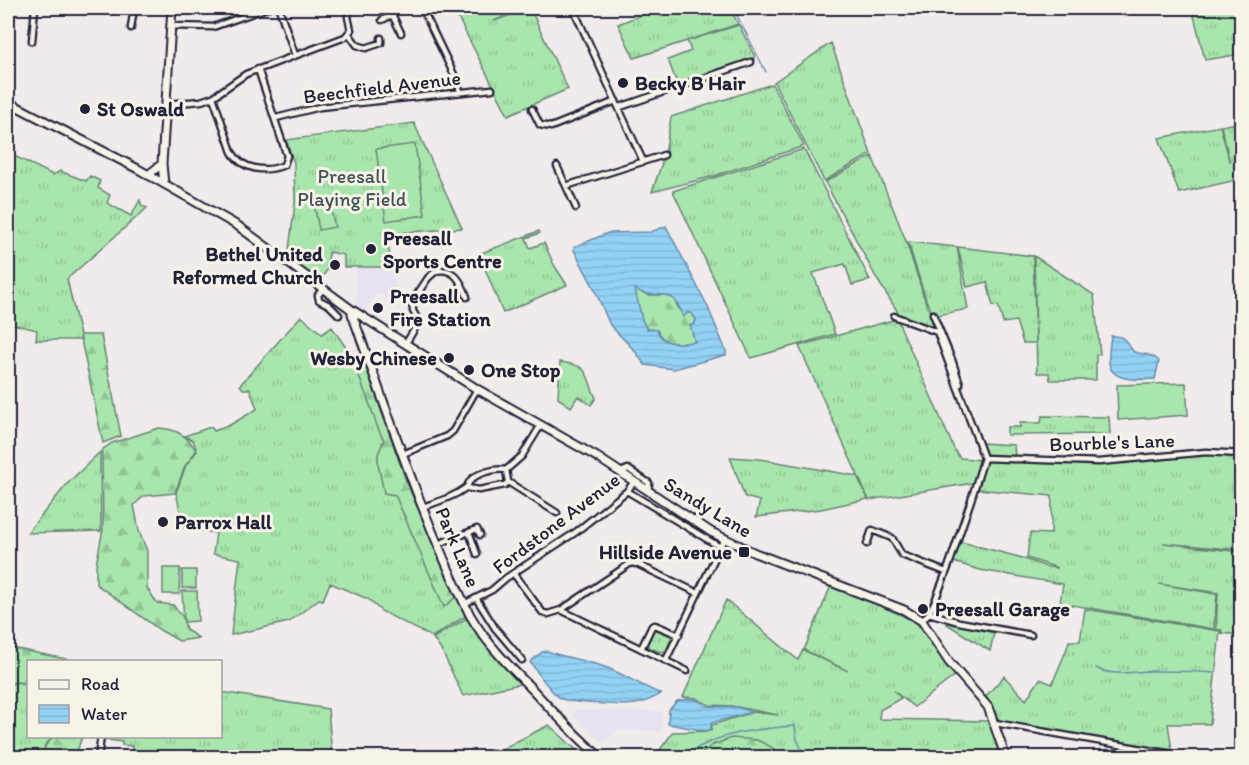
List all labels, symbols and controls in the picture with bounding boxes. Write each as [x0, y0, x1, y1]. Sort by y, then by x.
street label: Beechfield Avenue [302, 65, 462, 109]
place label: Becky B Hair [635, 71, 747, 96]
marker: Becky B Hair [616, 76, 630, 90]
place label: St Oswald [97, 97, 184, 121]
marker: St Oswald [78, 102, 92, 116]
park label: Preesall Playing Field [297, 164, 407, 211]
place label: Preesall Sports Centre [383, 226, 502, 274]
place label: Bethel United Reformed Church [173, 242, 324, 289]
marker: Preesall Sports Centre [364, 242, 378, 256]
marker: Bethel United Reformed Church [328, 258, 342, 272]
place label: Preesall Fire Station [390, 284, 491, 331]
marker: Preesall Fire Station [371, 301, 385, 315]
place label: Wesby Chinese [310, 346, 437, 371]
marker: Wesby Chinese [442, 351, 456, 365]
place label: One Stop [481, 358, 561, 383]
marker: One Stop [462, 363, 476, 377]
street label: Bourble's Lane [1049, 428, 1175, 456]
street label: Fordstone Avenue [488, 467, 624, 579]
street label: Sandy Lane [660, 471, 756, 543]
street label: Park Lane [430, 503, 486, 591]
place label: Parrox Hall [175, 510, 272, 534]
marker: Parrox Hall [156, 515, 170, 529]
place label: Hillside Avenue [599, 540, 732, 564]
marker: Hillside Avenue [737, 545, 751, 559]
place label: Preesall Garage [935, 597, 1070, 622]
marker: Preesall Garage [916, 602, 930, 616]
legend [27, 660, 222, 738]
text: Road [81, 673, 120, 695]
text: Water [81, 703, 127, 725]

